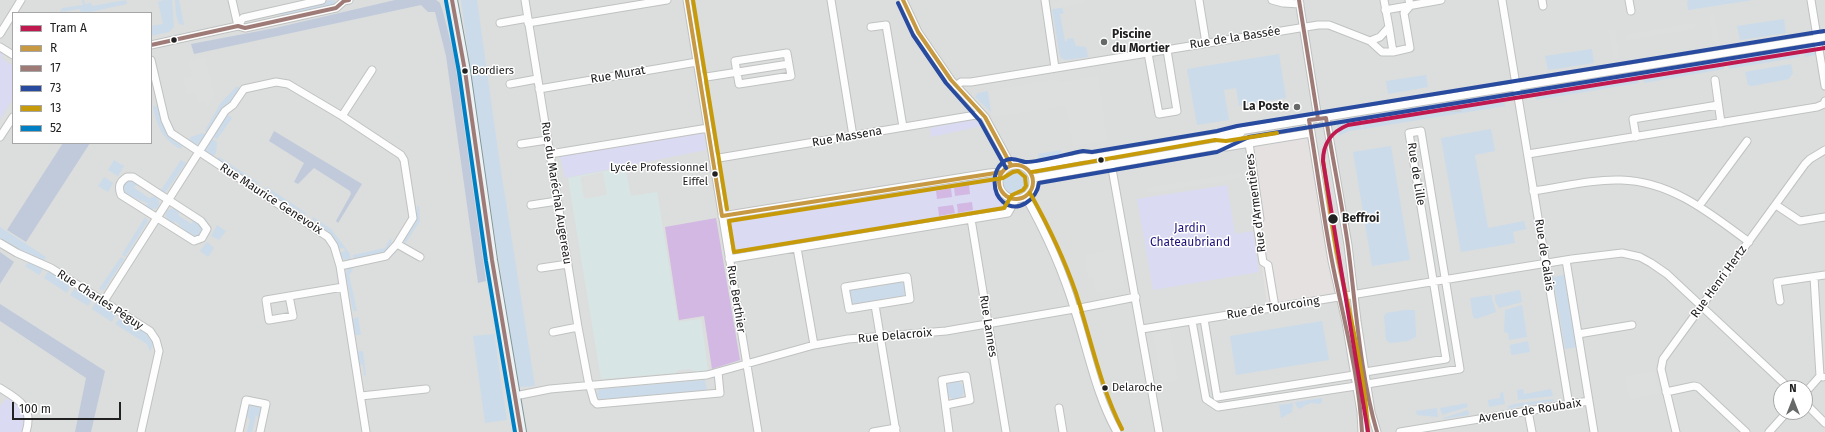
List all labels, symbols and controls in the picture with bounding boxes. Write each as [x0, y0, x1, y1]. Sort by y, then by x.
legend [12, 12, 152, 144]
text: Tram A [50, 21, 87, 35]
street label: Rue de la Bassée [1188, 24, 1282, 52]
place label: Piscine du Mortier [1112, 28, 1170, 56]
unlabelled marker [169, 35, 179, 45]
marker: Piscine du Mortier [1099, 37, 1109, 47]
text: R [50, 41, 57, 55]
text: 17 [50, 61, 61, 75]
street label: Rue Murat [589, 63, 647, 87]
place label: Bordiers [472, 64, 514, 78]
marker: Bordiers [460, 66, 470, 76]
text: 73 [50, 81, 61, 95]
place label: La Poste [1243, 100, 1289, 114]
text: 13 [50, 101, 61, 115]
marker: La Poste [1292, 102, 1302, 112]
text: 52 [50, 121, 62, 135]
street label: Rue du Maréchal Augereau [538, 121, 574, 265]
street label: Rue Massena [811, 124, 883, 150]
street label: Rue de Lille [1404, 141, 1428, 207]
street label: Rue d'Armentières [1243, 153, 1269, 253]
unlabelled marker [1096, 155, 1106, 165]
street label: Rue Maurice Genevoix [217, 160, 325, 238]
place label: Lycée Professionnel Eiffel [610, 161, 708, 187]
marker: Lycée Professionnel Eiffel [710, 169, 720, 179]
marker: Beffroi [1326, 212, 1340, 226]
place label: Beffroi [1342, 212, 1379, 226]
street label: Rue de Calais [1531, 218, 1557, 292]
park label: Jardin Chateaubriand [1150, 222, 1230, 250]
street label: Rue Henri Hertz [1688, 243, 1750, 321]
street label: Rue Berthier [724, 264, 748, 334]
street label: Rue Charles Péguy [54, 267, 146, 333]
street label: Rue Lannes [976, 294, 1000, 358]
street label: Rue de Tourcoing [1226, 294, 1320, 322]
street label: Rue Delacroix [857, 326, 933, 346]
north arrow [1773, 380, 1813, 420]
place label: Delaroche [1112, 381, 1162, 395]
text: N [1789, 382, 1797, 395]
marker: Delaroche [1100, 383, 1110, 393]
scale bar [14, 394, 123, 420]
street label: Avenue de Roubaix [1478, 396, 1582, 426]
text: 100 m [19, 402, 51, 416]

